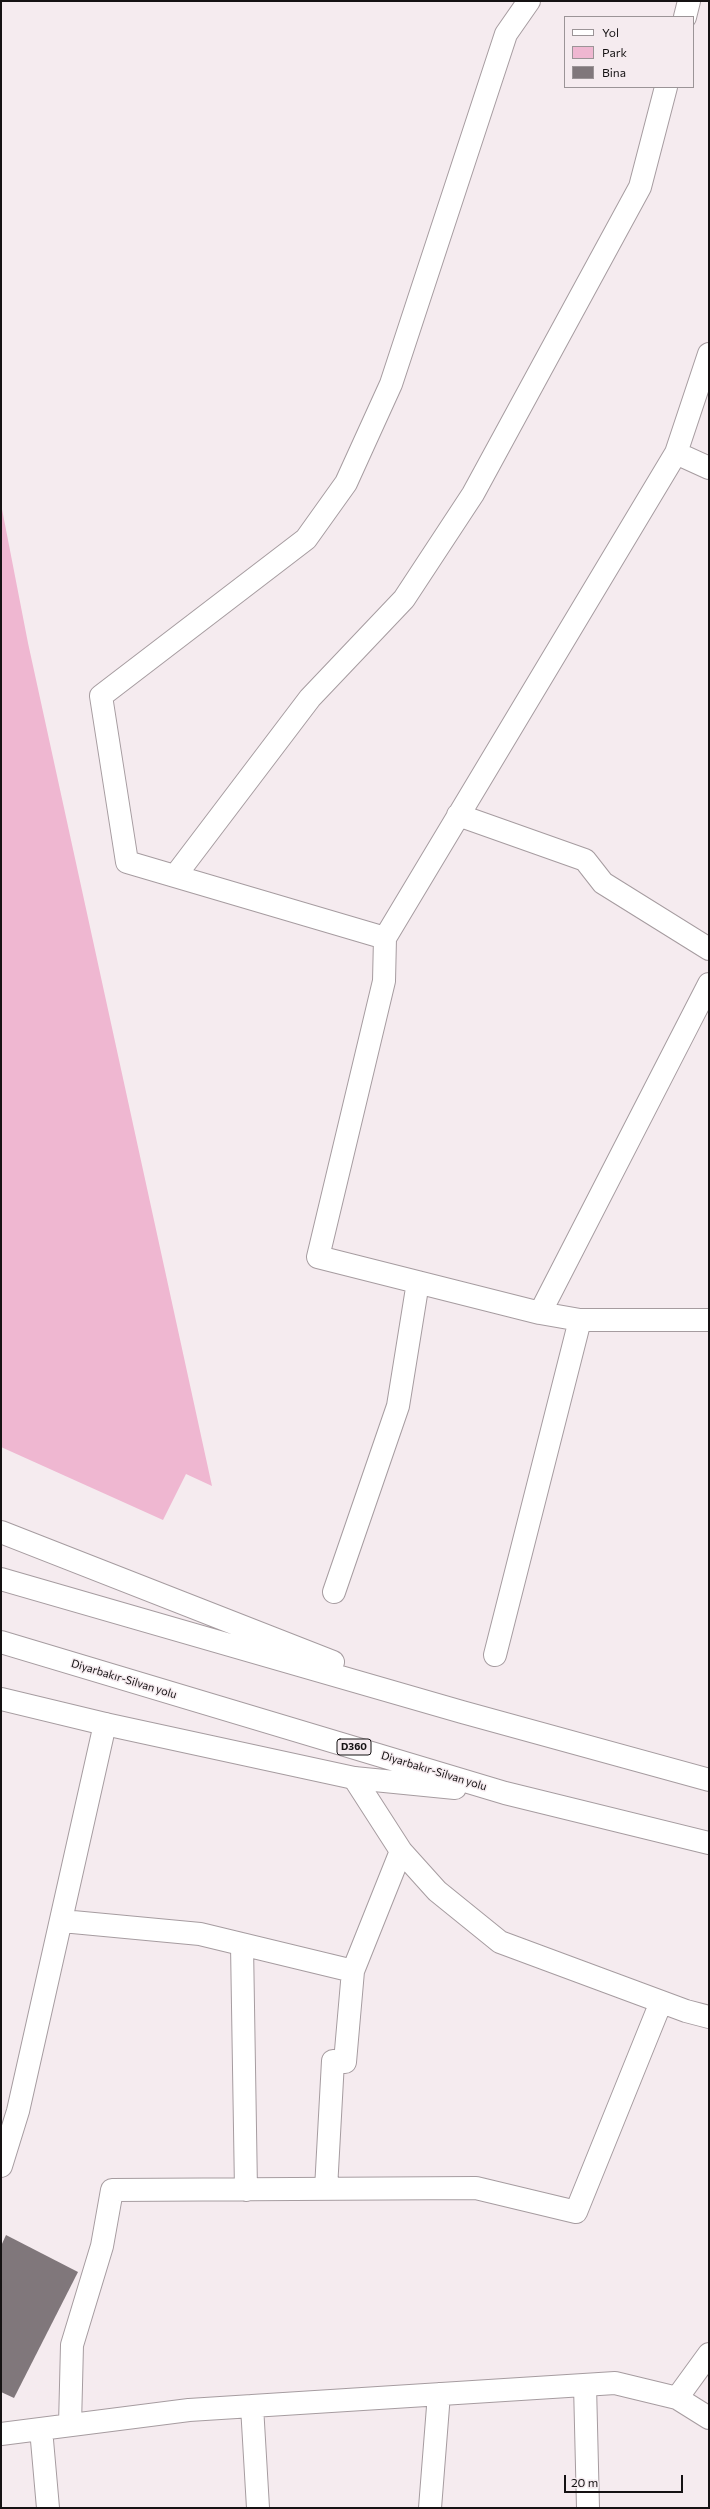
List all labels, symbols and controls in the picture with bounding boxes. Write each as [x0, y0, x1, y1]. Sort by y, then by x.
legend [564, 16, 694, 88]
text: Yol [602, 25, 619, 39]
text: Park [602, 45, 627, 59]
text: Bina [602, 65, 626, 79]
street label: Diyarbakır-Silvan yolu [70, 1657, 178, 1701]
road number: D360 [337, 1739, 371, 1755]
street label: Diyarbakır-Silvan yolu [380, 1749, 488, 1793]
scale bar [566, 2467, 685, 2493]
text: 20 m [571, 2475, 598, 2489]

